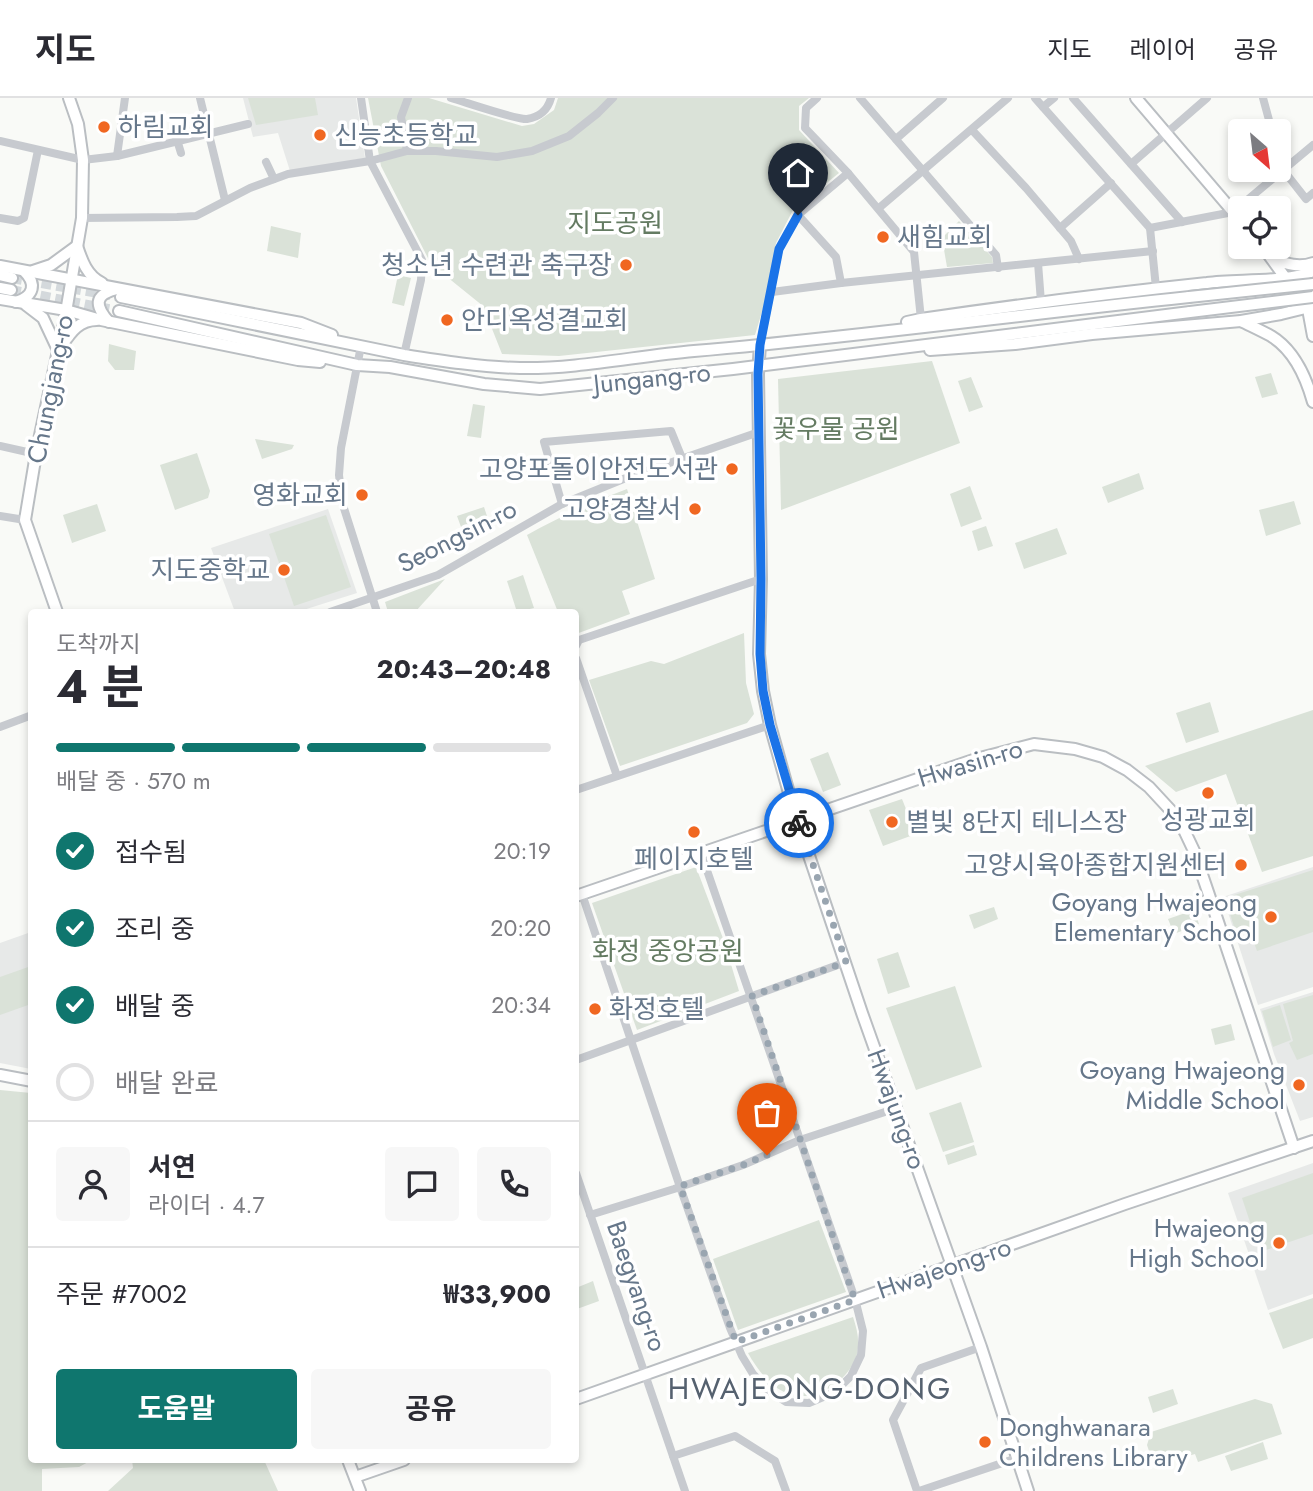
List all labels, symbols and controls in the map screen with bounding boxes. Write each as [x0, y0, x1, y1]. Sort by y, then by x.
text: 지도 [35, 26, 96, 73]
text: 지도 [1047, 32, 1092, 67]
text: 레이어 [1130, 32, 1196, 67]
text: 공유 [1234, 32, 1278, 67]
place label: 하림교회 [118, 108, 214, 146]
place label: 신능초등학교 [334, 116, 478, 154]
marker: 하림교회 [96, 119, 112, 135]
north arrow [1228, 119, 1292, 182]
map controls [1228, 119, 1291, 259]
marker: 신능초등학교 [312, 127, 328, 143]
pin [768, 143, 828, 215]
icon: home [779, 154, 817, 192]
button: locate [1228, 196, 1291, 259]
park label: 지도공원 [567, 204, 663, 242]
place label: 새힘교회 [897, 218, 993, 256]
marker: 새힘교회 [875, 229, 891, 245]
place label: 청소년 수련관 축구장 [381, 246, 612, 284]
marker: 청소년 수련관 축구장 [618, 257, 634, 273]
place label: 안디옥성결교회 [461, 301, 628, 339]
street label: Chungjang-ro [17, 311, 83, 467]
marker: 안디옥성결교회 [439, 312, 455, 328]
street label: Jungang-ro [589, 353, 712, 403]
park label: 꽃우물 공원 [772, 410, 900, 448]
place label: 고양포돌이안전도서관 [479, 450, 718, 488]
marker: 고양포돌이안전도서관 [724, 461, 740, 477]
place label: 영화교회 [252, 476, 348, 514]
marker: 영화교회 [354, 487, 370, 503]
street label: Seongsin-ro [391, 490, 523, 582]
place label: 고양경찰서 [561, 490, 681, 528]
marker: 고양경찰서 [687, 501, 703, 517]
place label: 지도중학교 [150, 551, 270, 589]
marker: 지도중학교 [276, 562, 292, 578]
text: 도착까지 [56, 627, 141, 661]
text: 20:43–20:48 [377, 650, 551, 688]
text: 4 분 [56, 654, 144, 720]
street label: Hwasin-ro [913, 729, 1027, 797]
text: 배달 중 · 570 m [56, 764, 211, 798]
marker: 성광교회 [1200, 785, 1216, 801]
courier [764, 788, 834, 858]
place label: 성광교회 [1160, 801, 1256, 839]
place label: 별빛 8단지 테니스장 [906, 803, 1127, 841]
icon: bike [780, 804, 818, 842]
marker: 별빛 8단지 테니스장 [884, 814, 900, 830]
marker: 페이지호텔 [686, 824, 702, 840]
icon: check [56, 832, 94, 870]
text: 접수됨 [115, 833, 187, 871]
text: 20:19 [494, 834, 551, 868]
place label: 페이지호텔 [634, 840, 754, 878]
place label: 고양시육아종합지원센터 [964, 846, 1227, 884]
marker: 고양시육아종합지원센터 [1233, 857, 1249, 873]
place label: Goyang Hwajeong Elementary School [1051, 883, 1257, 951]
icon: check [56, 909, 94, 947]
marker: Goyang Hwajeong Elementary School [1263, 909, 1279, 925]
text: 조리 중 [115, 910, 195, 948]
text: 20:20 [490, 911, 551, 945]
park label: 화정 중앙공원 [592, 932, 744, 970]
icon: check [56, 986, 94, 1024]
text: 배달 중 [115, 987, 195, 1025]
text: 20:34 [491, 988, 551, 1022]
place label: 화정호텔 [609, 990, 705, 1028]
marker: 화정호텔 [587, 1001, 603, 1017]
street label: Hwajung-ro [858, 1043, 936, 1175]
place label: Goyang Hwajeong Middle School [1079, 1051, 1285, 1119]
text: 배달 완료 [115, 1064, 218, 1102]
marker: Goyang Hwajeong Middle School [1291, 1077, 1307, 1093]
pin [737, 1083, 797, 1155]
icon: bag [748, 1094, 786, 1132]
button: person [56, 1147, 130, 1221]
button: chat [385, 1147, 459, 1221]
button: phone [477, 1147, 551, 1221]
text: 서연 [148, 1148, 196, 1186]
text: 라이더 · 4.7 [148, 1188, 265, 1222]
place label: Hwajeong High School [1129, 1209, 1265, 1277]
street label: Baegyang-ro [597, 1216, 677, 1356]
street label: Hwajeong-ro [872, 1227, 1016, 1309]
marker: Hwajeong High School [1271, 1235, 1287, 1251]
text: 주문 #7002 [56, 1275, 187, 1313]
text: ₩33,900 [444, 1275, 551, 1313]
district label: HWAJEONG-DONG [668, 1367, 952, 1410]
button: 도움말 [56, 1369, 297, 1449]
button: 공유 [311, 1369, 551, 1449]
place label: Donghwanara Childrens Library [999, 1408, 1188, 1476]
marker: Donghwanara Childrens Library [977, 1434, 993, 1450]

